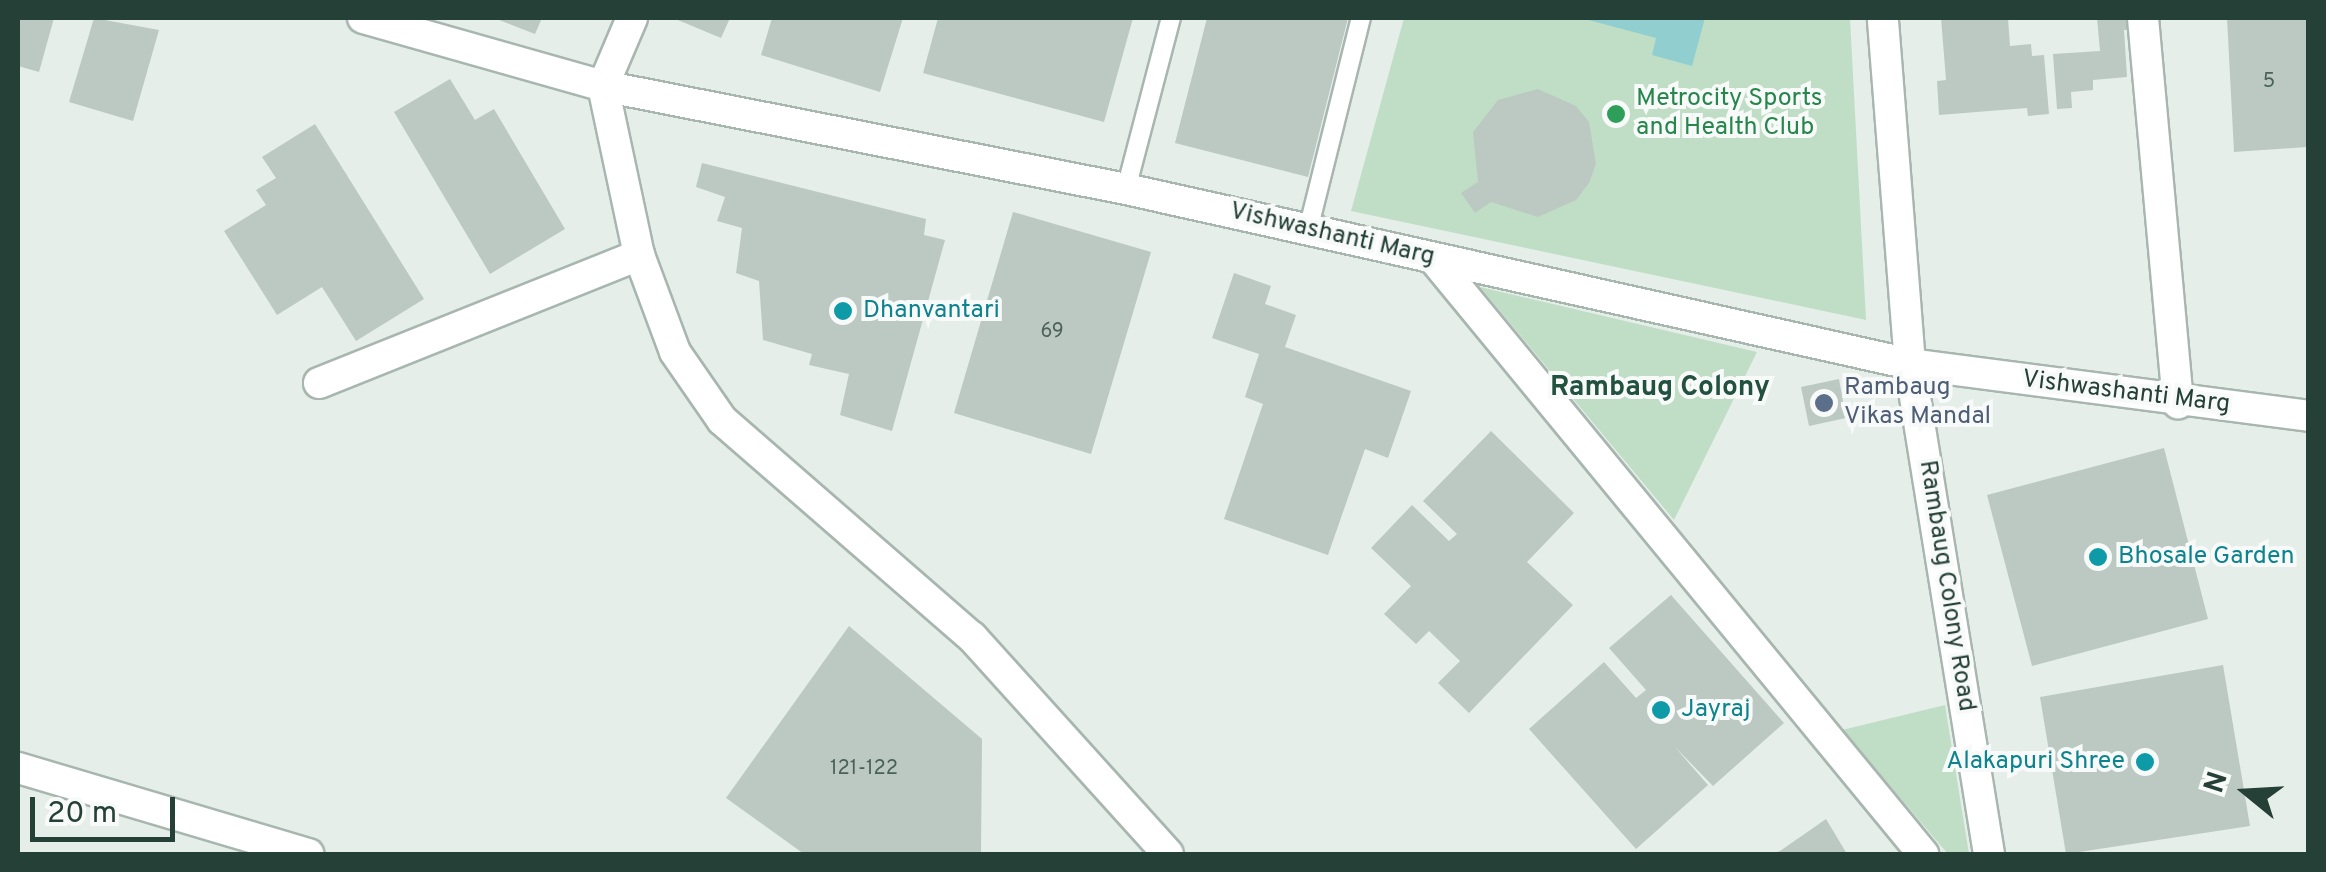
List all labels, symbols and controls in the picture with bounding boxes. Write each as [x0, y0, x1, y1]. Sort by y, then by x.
house number: 5 [2263, 70, 2275, 94]
place label: Metrocity Sports and Health Club [1636, 85, 1823, 144]
marker: Metrocity Sports and Health Club [1605, 103, 1627, 125]
street label: Vishwashanti Marg [1227, 197, 1437, 273]
place label: Dhanvantari [863, 296, 1000, 326]
marker: Dhanvantari [832, 300, 854, 322]
house number: 69 [1040, 320, 1064, 344]
street label: Vishwashanti Marg [2020, 365, 2232, 421]
district label: Rambaug Colony [1550, 371, 1770, 405]
place label: Rambaug Vikas Mandal [1844, 374, 1991, 433]
marker: Rambaug Vikas Mandal [1813, 392, 1835, 414]
street label: Rambaug Colony Road [1911, 458, 1981, 714]
place label: Bhosale Garden [2118, 542, 2295, 572]
marker: Bhosale Garden [2087, 546, 2109, 568]
place label: Jayraj [1681, 695, 1751, 725]
marker: Jayraj [1650, 699, 1672, 721]
north arrow [2196, 742, 2296, 842]
place label: Alakapuri Shree [1946, 747, 2125, 777]
marker: Alakapuri Shree [2134, 751, 2156, 773]
house number: 121-122 [830, 757, 898, 781]
text: N [2197, 768, 2238, 798]
scale bar [35, 777, 180, 839]
text: 20 m [47, 796, 117, 833]

